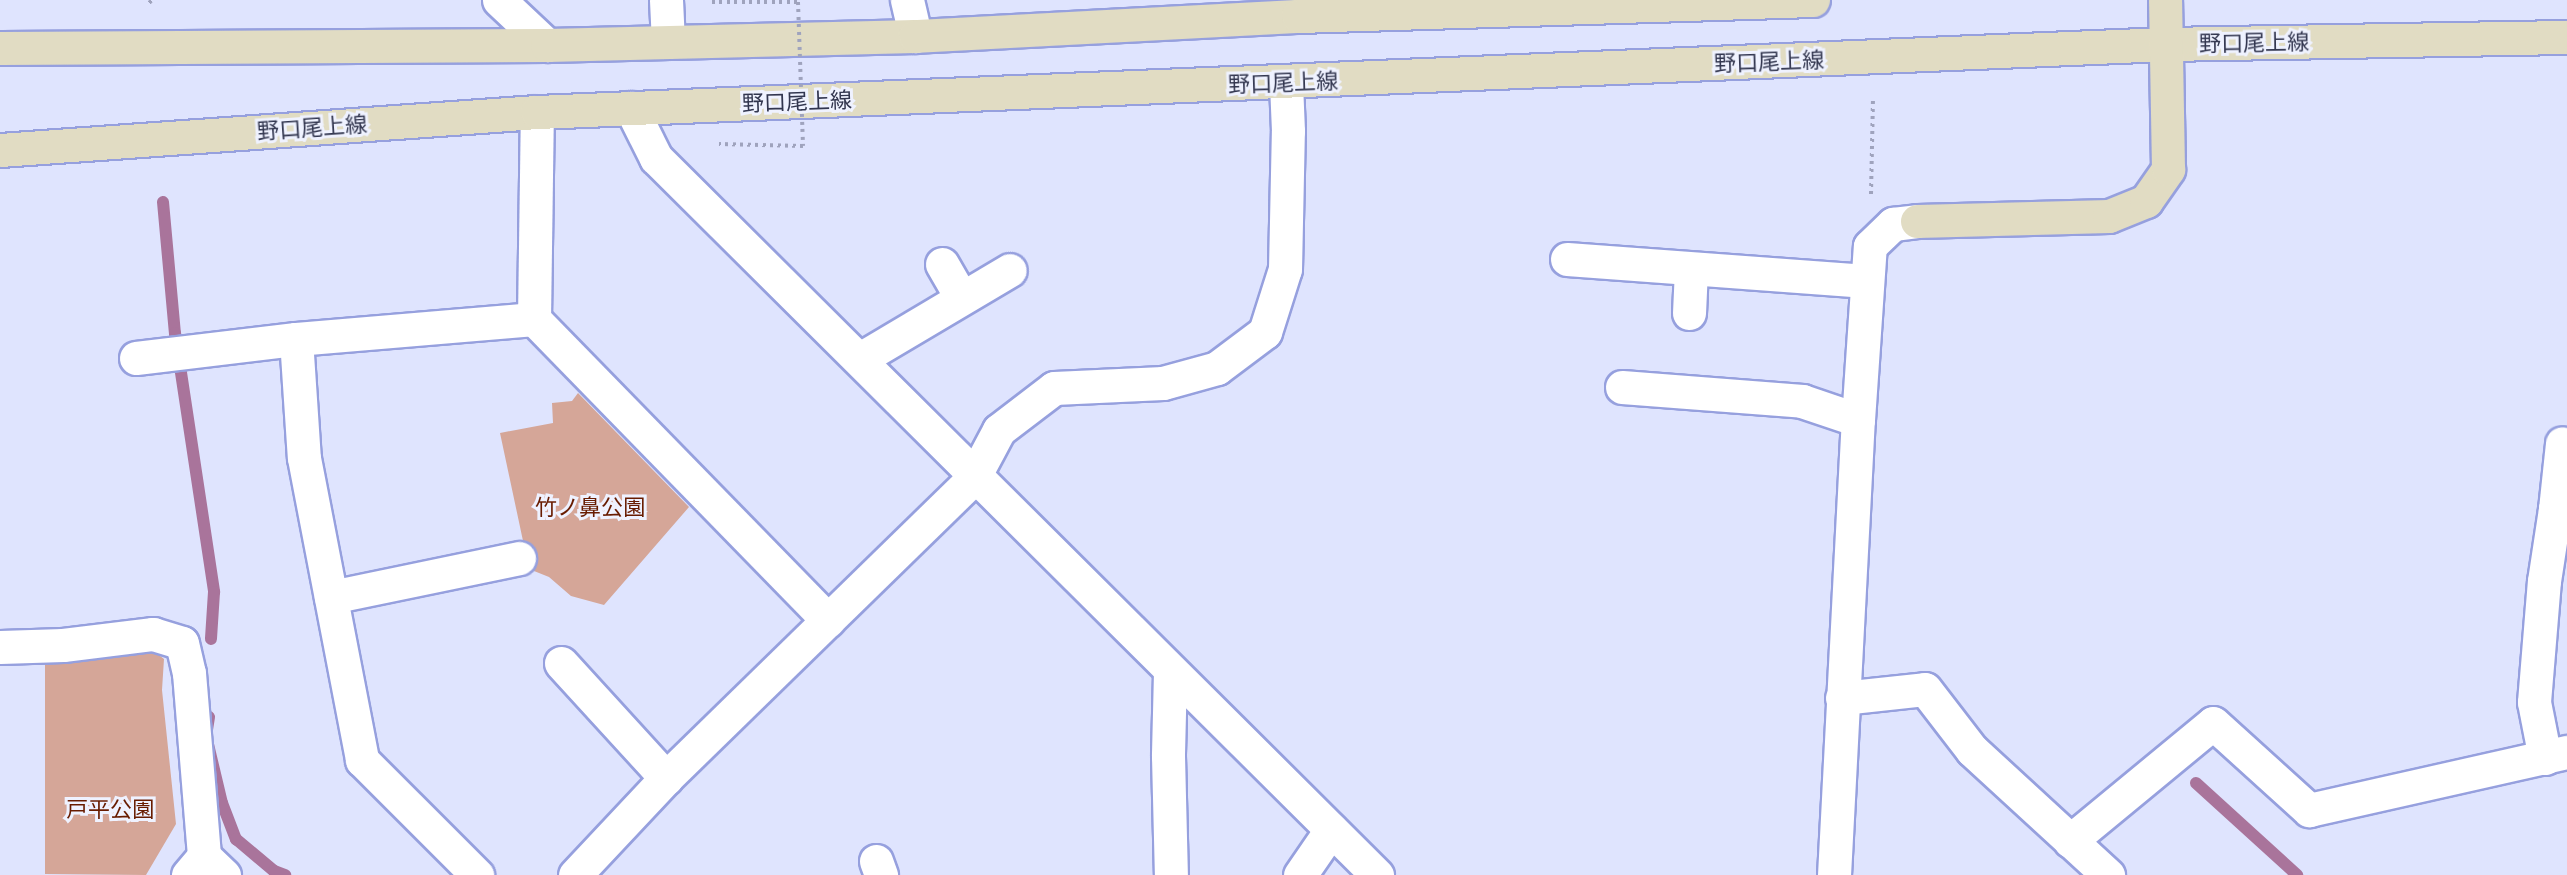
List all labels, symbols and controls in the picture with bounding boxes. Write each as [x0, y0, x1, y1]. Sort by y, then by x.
street label: 野口尾上線 [2199, 29, 2309, 57]
street label: 野口尾上線 [1714, 47, 1824, 77]
street label: 野口尾上線 [1228, 68, 1338, 98]
street label: 野口尾上線 [742, 87, 852, 117]
street label: 野口尾上線 [256, 111, 368, 145]
park label: 竹ノ鼻公園 [535, 495, 645, 521]
park label: 戸平公園 [66, 797, 154, 823]

